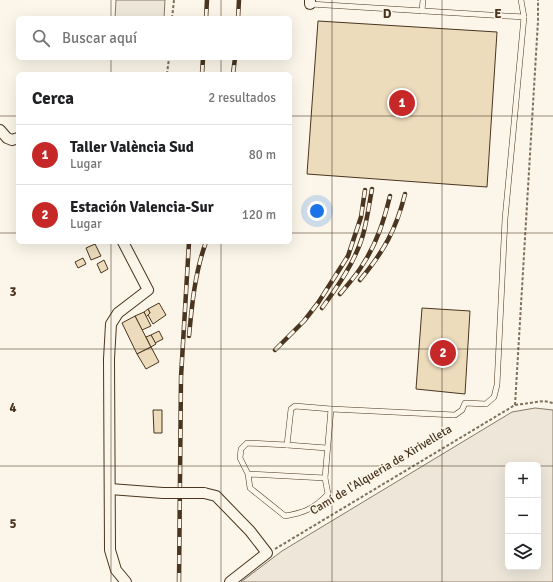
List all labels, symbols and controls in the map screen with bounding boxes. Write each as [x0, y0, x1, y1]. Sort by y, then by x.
text: D [383, 6, 392, 22]
text: E [494, 6, 502, 22]
search box [16, 16, 292, 60]
icon: search [30, 27, 52, 49]
text: Buscar aquí [62, 29, 137, 47]
text: Cerca [32, 88, 74, 109]
pin: 1 [389, 88, 415, 118]
text: 2 resultados [208, 90, 276, 106]
text: Taller València Sud [70, 138, 194, 156]
text: 1 [41, 147, 49, 163]
text: 80 m [249, 147, 276, 163]
text: Lugar [70, 156, 102, 172]
text: Estación Valencia-Sur [70, 198, 214, 216]
your location [307, 201, 327, 221]
text: 2 [41, 207, 49, 223]
text: 120 m [242, 207, 276, 223]
text: Lugar [70, 216, 102, 232]
text: 3 [9, 284, 17, 300]
pin: 2 [430, 338, 456, 368]
text: 4 [9, 400, 17, 416]
street label: Camí de l'Alqueria de Xirivelleta [307, 422, 455, 518]
map controls [505, 462, 541, 570]
button: + [505, 462, 541, 498]
button: − [505, 498, 541, 534]
text: 5 [9, 516, 17, 532]
button: layers [505, 534, 541, 570]

